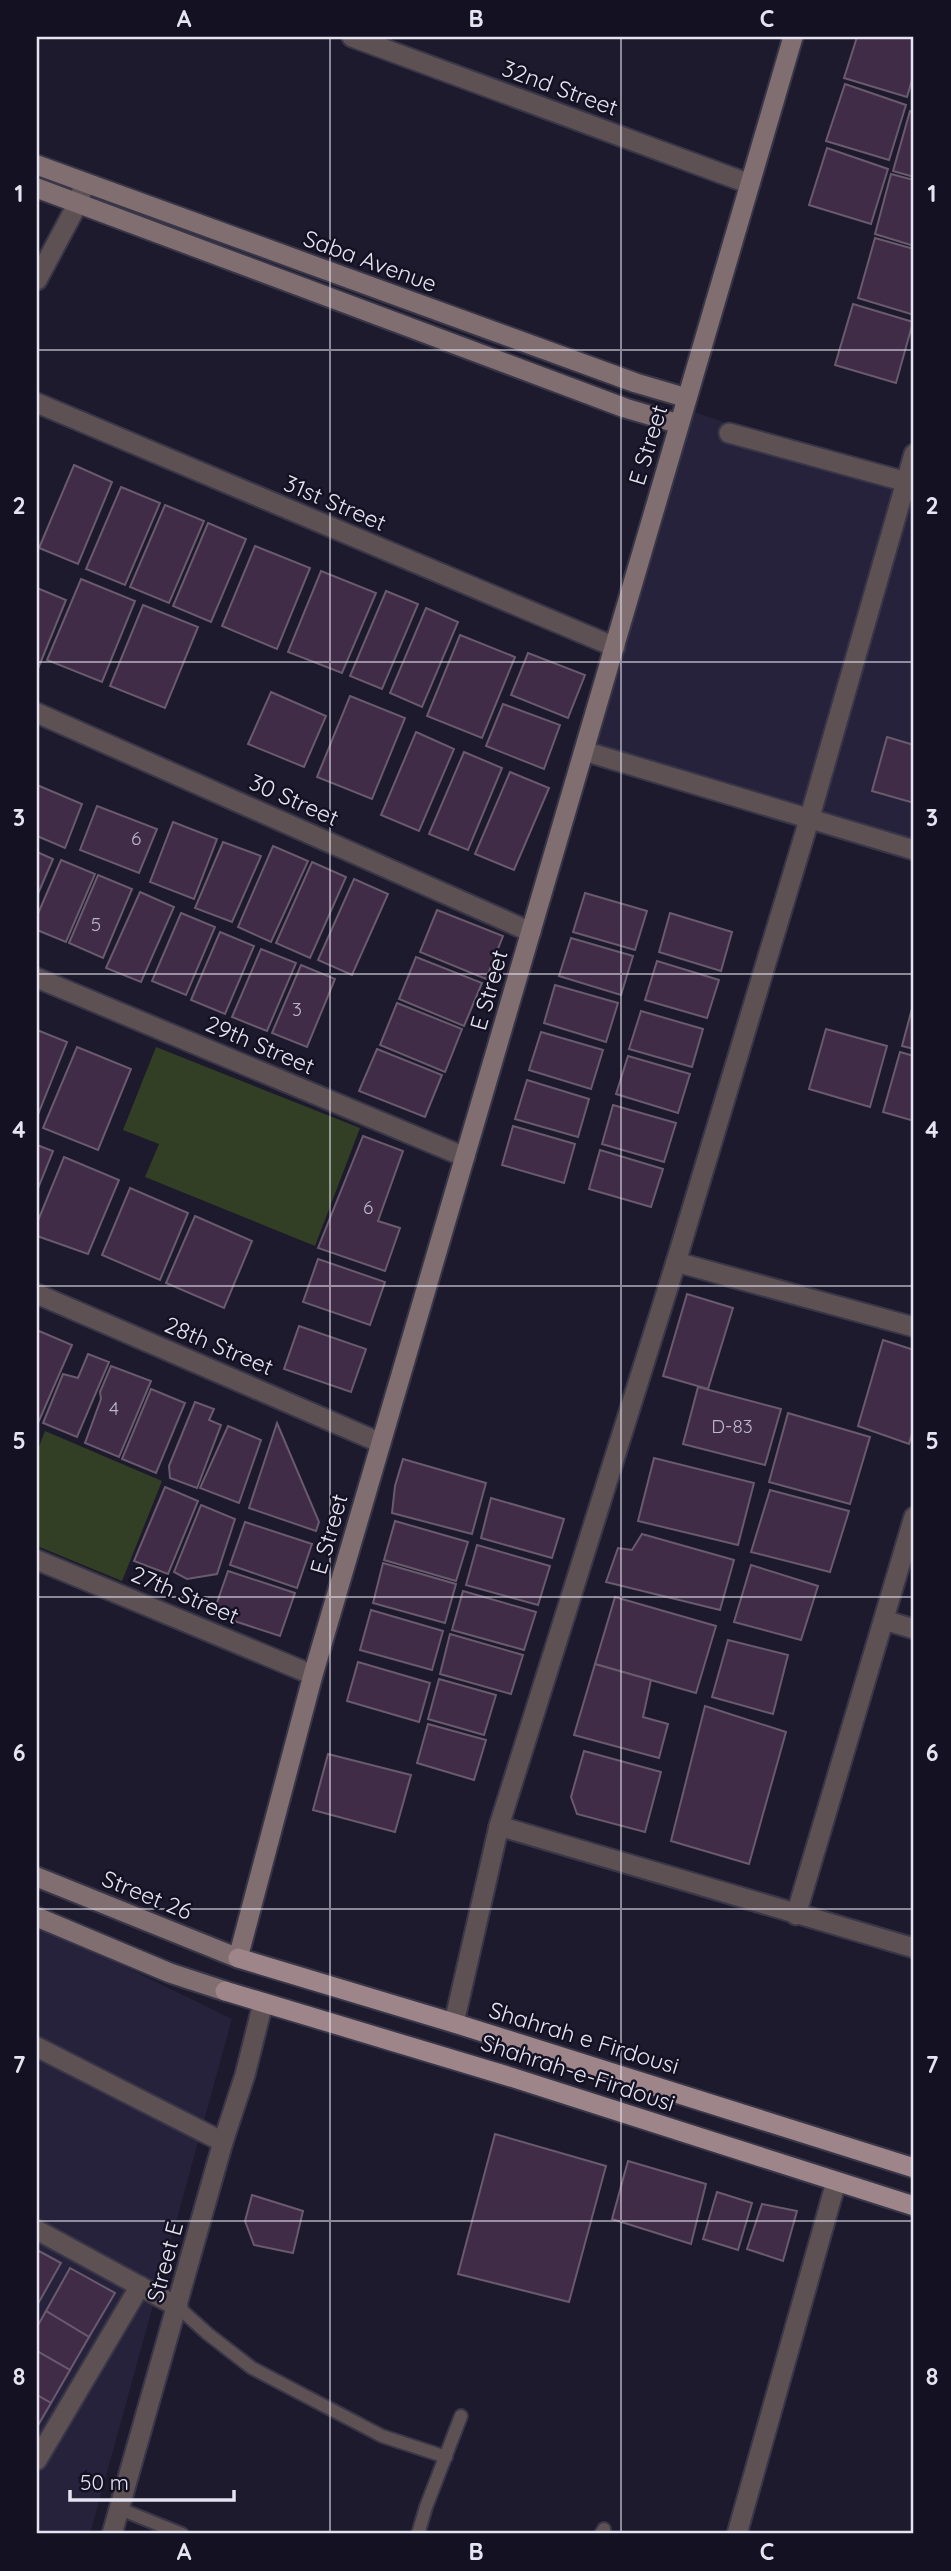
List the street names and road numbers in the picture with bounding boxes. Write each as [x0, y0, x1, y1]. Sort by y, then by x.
street label: 32nd Street [498, 53, 622, 122]
street label: Saba Avenue [300, 223, 441, 298]
street label: E Street [622, 401, 673, 488]
street label: 31st Street [280, 468, 391, 537]
street label: 30 Street [245, 767, 344, 832]
street label: E Street [463, 946, 514, 1033]
street label: 29th Street [201, 1009, 319, 1081]
street label: 28th Street [161, 1310, 278, 1381]
street label: E Street [303, 1490, 354, 1577]
street label: 27th Street [127, 1559, 244, 1630]
street label: Street 26 [98, 1863, 196, 1926]
street label: Shahrah e Firdousi [486, 1995, 683, 2080]
street label: Shahrah-e-Firdousi [477, 2027, 679, 2118]
street label: Street E [140, 2218, 189, 2305]

